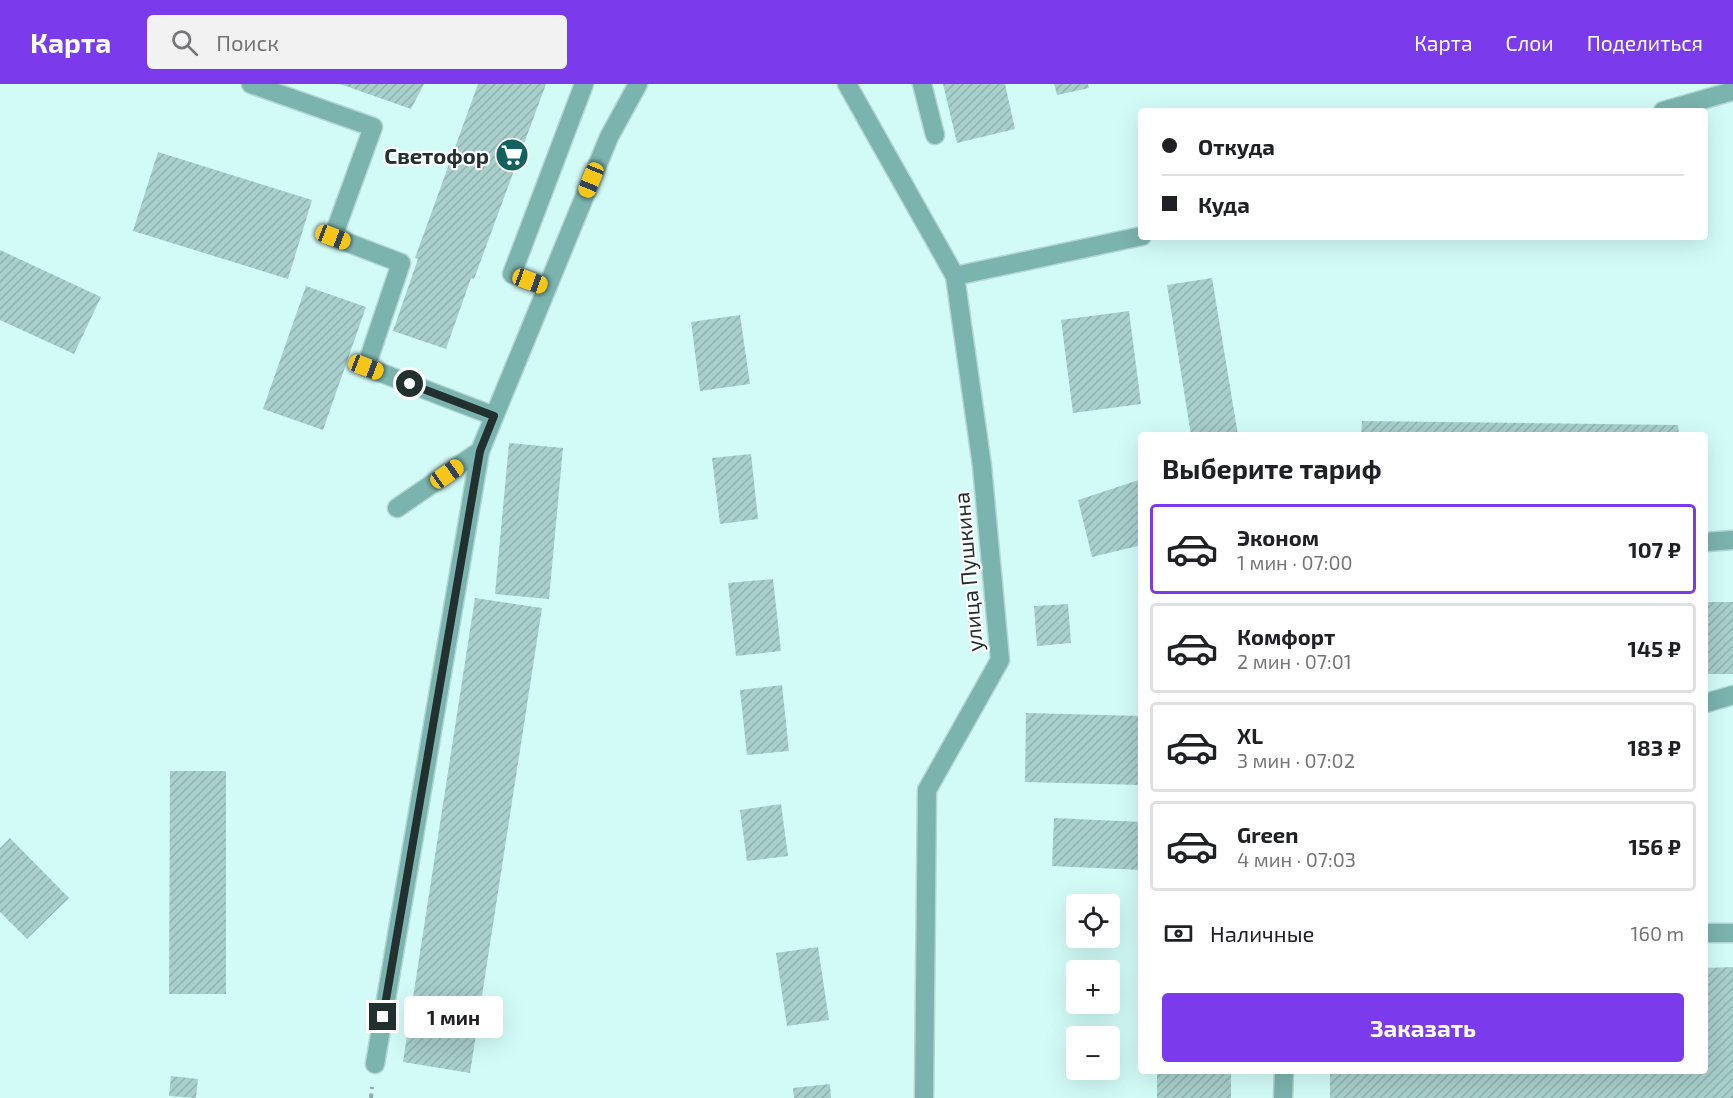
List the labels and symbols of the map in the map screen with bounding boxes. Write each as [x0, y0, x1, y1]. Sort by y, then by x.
supermarket icon: Светофор [494, 137, 530, 173]
place label: Светофор [384, 142, 489, 168]
car [576, 160, 606, 200]
car [313, 222, 353, 252]
car [510, 266, 550, 296]
car [346, 352, 386, 382]
route start [396, 370, 423, 397]
car [427, 456, 467, 492]
street label: улица Пушкина [947, 491, 988, 653]
callout: 1 мин [404, 996, 503, 1038]
route end [369, 1003, 396, 1030]

